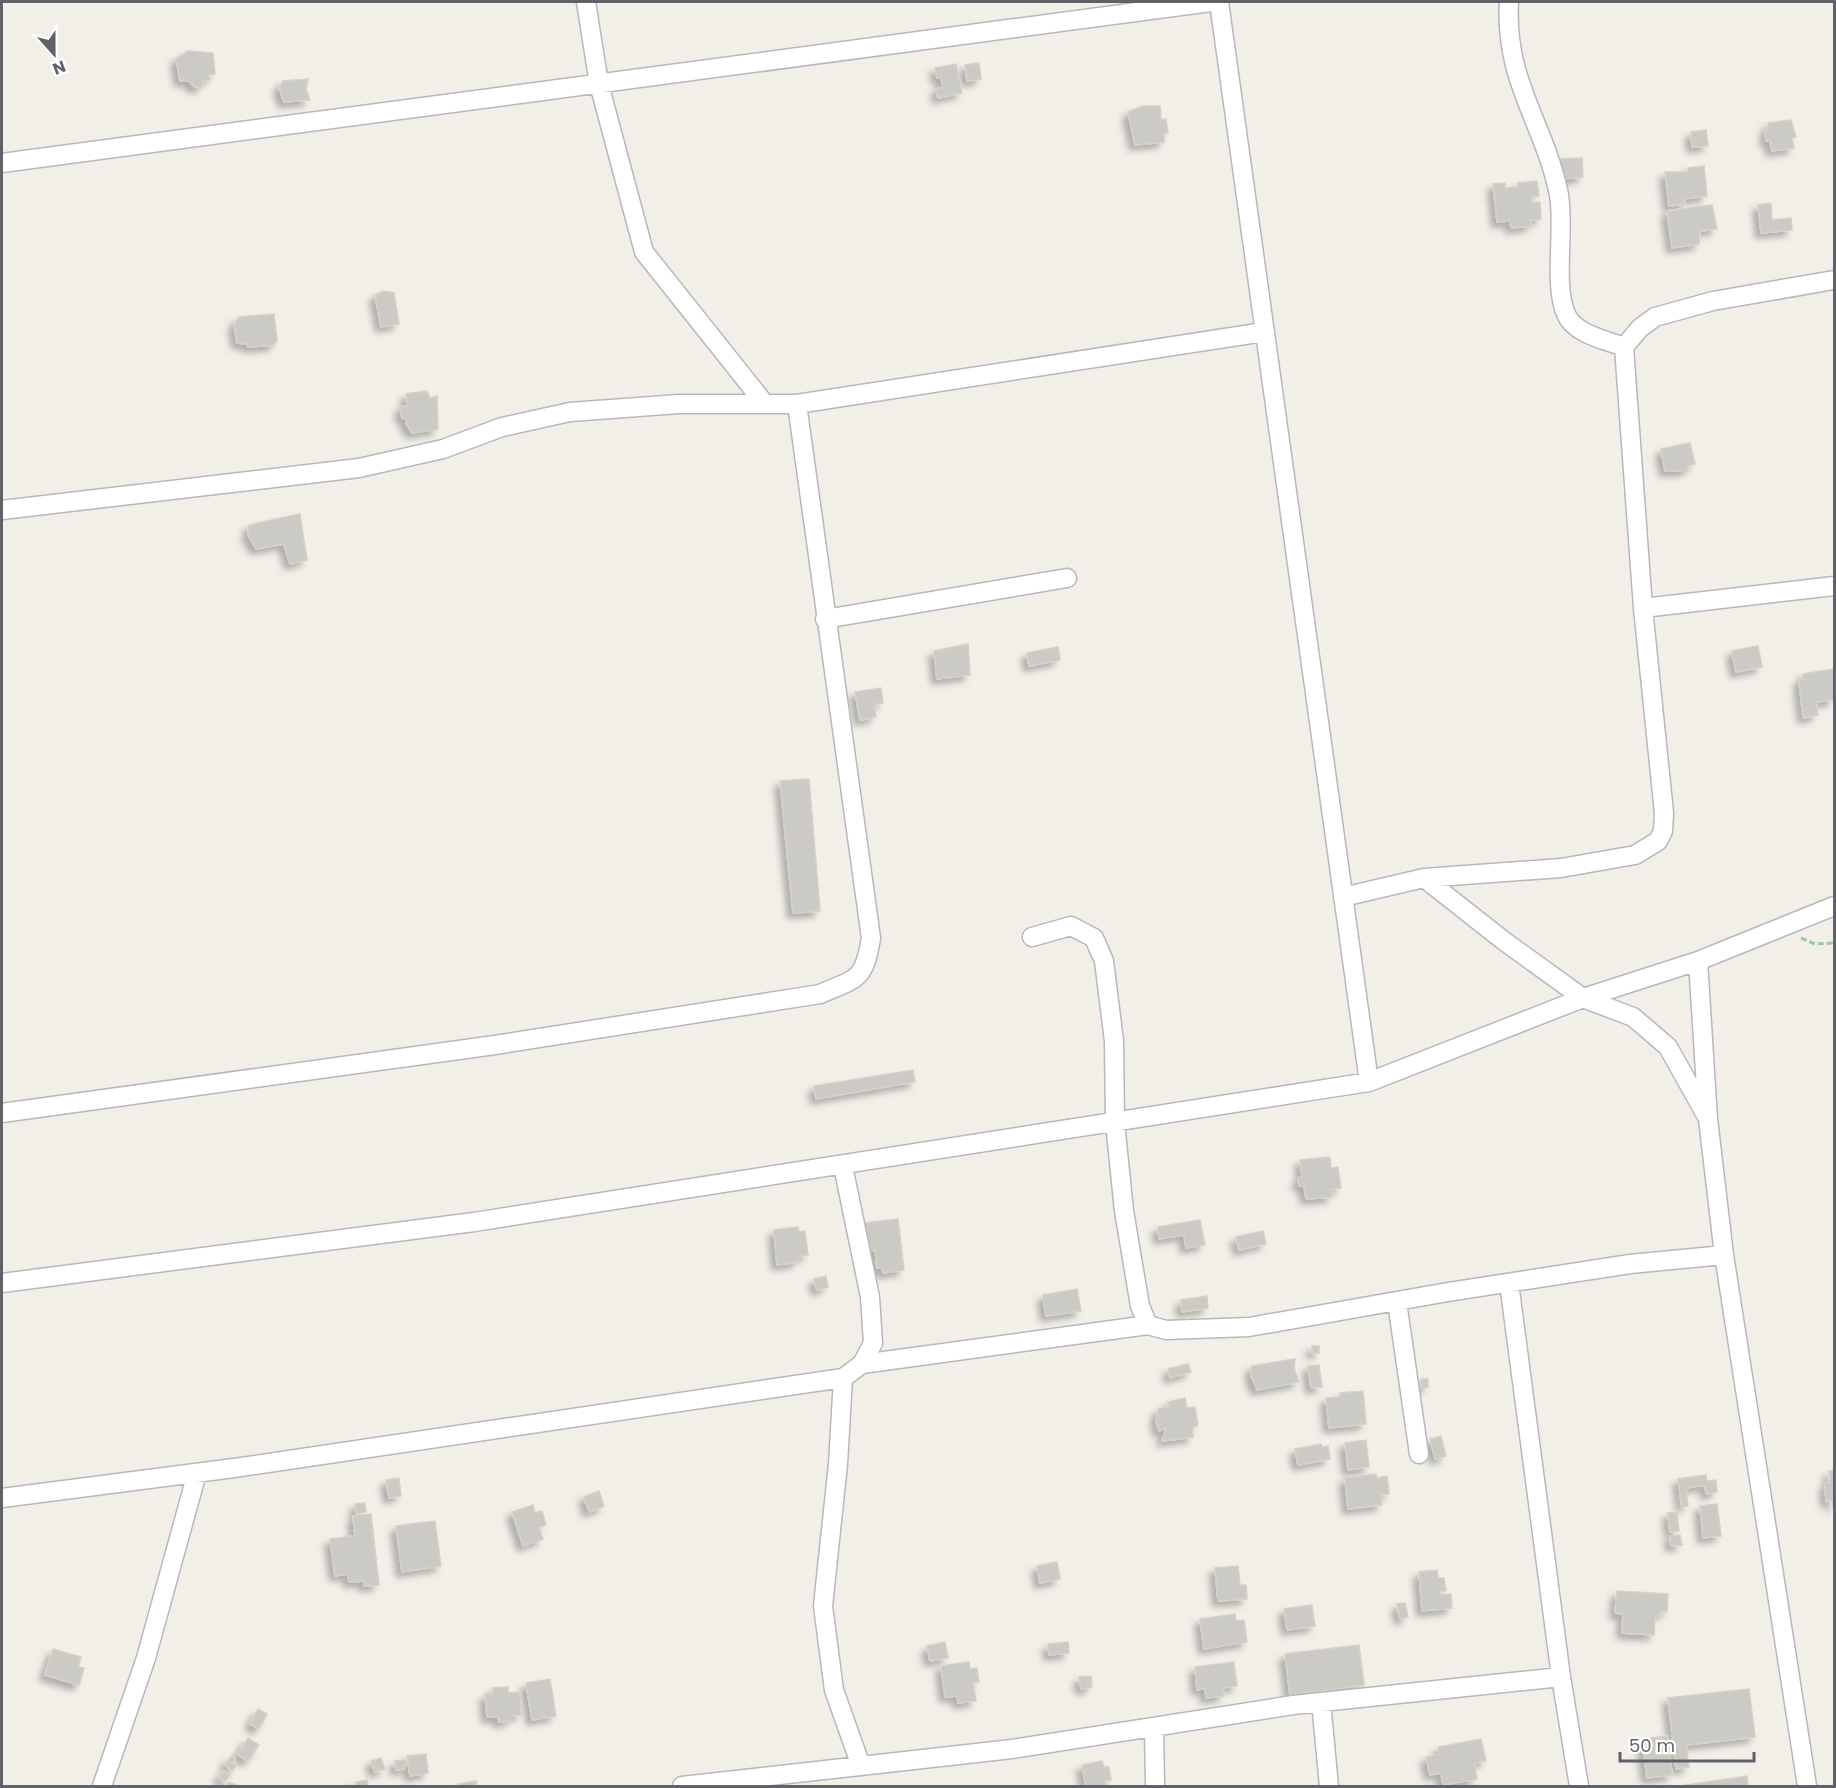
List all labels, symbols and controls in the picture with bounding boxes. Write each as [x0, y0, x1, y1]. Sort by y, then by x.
north arrow [24, 24, 84, 84]
text: N [49, 55, 69, 80]
scale bar [1620, 1725, 1754, 1763]
text: 50 m [1629, 1733, 1675, 1758]

